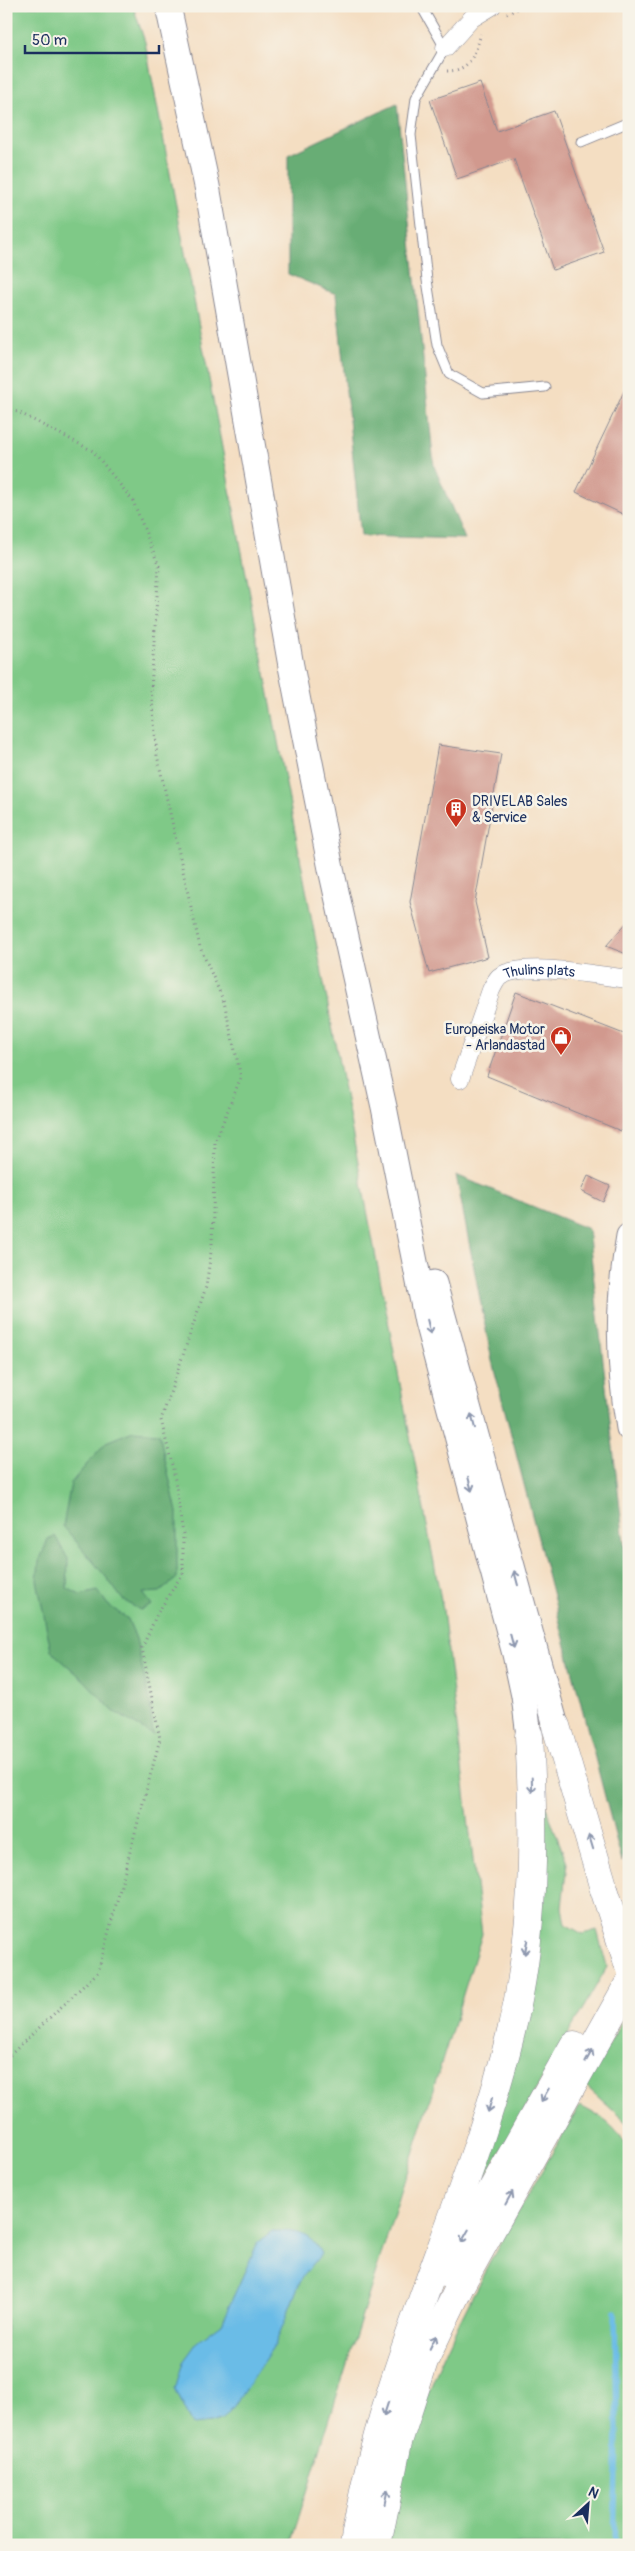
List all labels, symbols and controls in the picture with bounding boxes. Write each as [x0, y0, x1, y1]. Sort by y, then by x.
scale bar [25, 22, 159, 54]
text: 50 m [32, 31, 67, 50]
place label: DRIVELAB Sales & Service [472, 793, 568, 826]
building icon: DRIVELAB Sales & Service [444, 797, 468, 828]
street label: Thulins plats [501, 961, 577, 982]
place label: Europeiska Motor - Arlandastad [445, 1021, 545, 1054]
shop icon: Europeiska Motor - Arlandastad [549, 1025, 573, 1056]
one-way arrow [424, 1318, 434, 1334]
one-way arrow [467, 1413, 477, 1429]
one-way arrow [466, 1475, 475, 1491]
one-way arrow [510, 1570, 520, 1586]
one-way arrow [508, 1632, 517, 1648]
one-way arrow [527, 1776, 537, 1792]
one-way arrow [585, 1835, 595, 1851]
one-way arrow [521, 1938, 531, 1954]
one-way arrow [584, 2050, 594, 2064]
one-way arrow [540, 2087, 550, 2101]
one-way arrow [485, 2097, 495, 2113]
one-way arrow [505, 2192, 515, 2206]
one-way arrow [460, 2228, 470, 2243]
one-way arrow [429, 2335, 438, 2350]
one-way arrow [380, 2400, 390, 2416]
north arrow [562, 2478, 612, 2528]
text: N [585, 2483, 601, 2502]
one-way arrow [382, 2489, 391, 2505]

